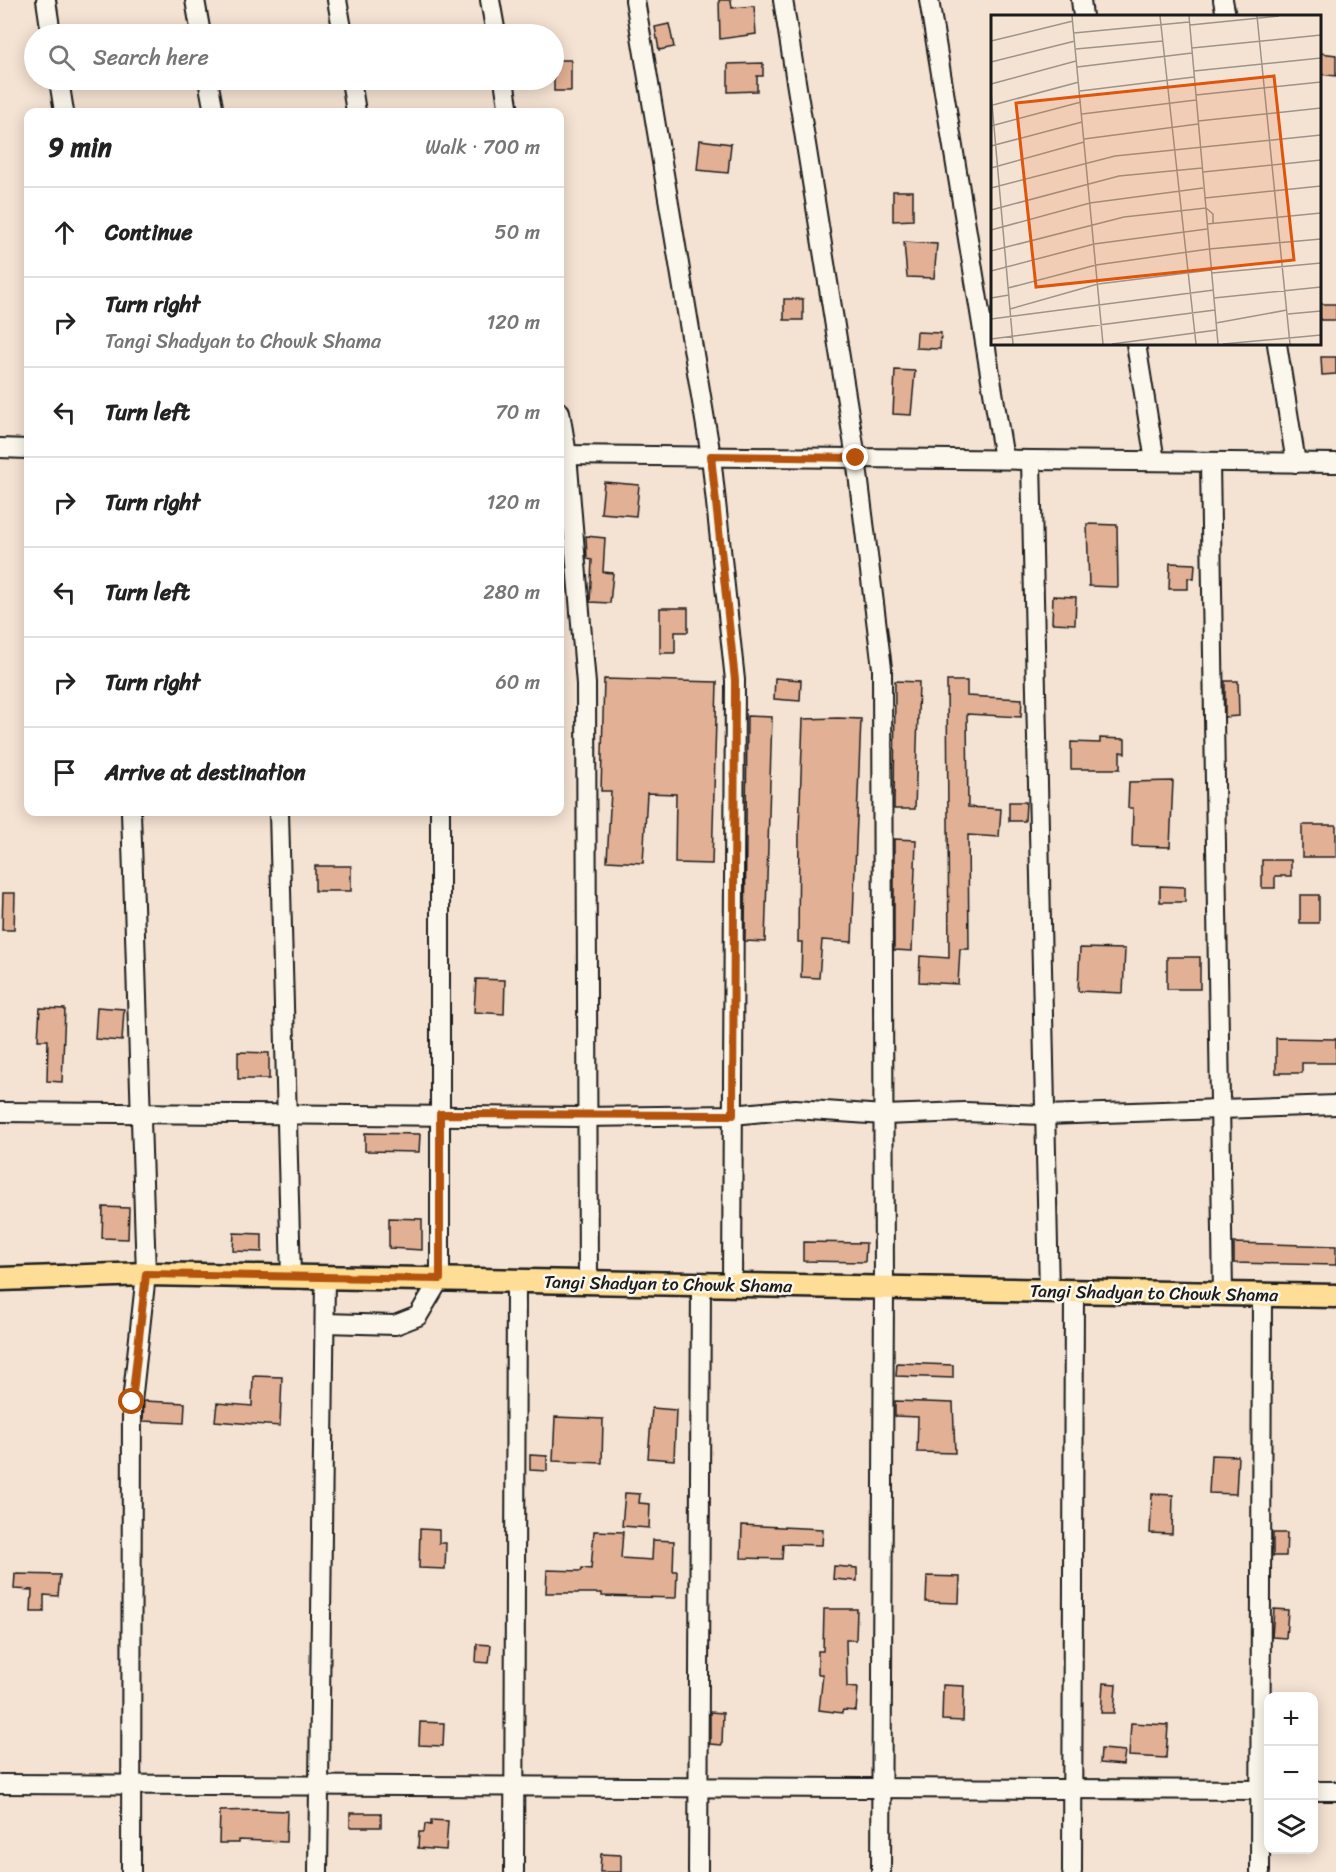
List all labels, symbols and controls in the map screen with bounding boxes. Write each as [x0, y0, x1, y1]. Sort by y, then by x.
inset map [991, 15, 1321, 345]
search box [24, 24, 564, 90]
text: Search here [93, 38, 209, 77]
icon: search [45, 41, 78, 74]
text: 9 min [48, 124, 112, 170]
text: Walk · 700 m [425, 130, 540, 165]
text: Continue [105, 213, 193, 252]
text: 50 m [495, 215, 540, 250]
icon: ahead [48, 216, 81, 249]
text: Turn right [105, 285, 200, 324]
text: 120 m [487, 305, 540, 340]
icon: right [48, 306, 81, 339]
text: Tangi Shadyan to Chowk Shama [105, 324, 381, 359]
text: Turn left [105, 393, 190, 432]
text: 70 m [495, 395, 540, 430]
icon: left [48, 396, 81, 429]
route end [842, 444, 868, 470]
text: Turn right [105, 483, 200, 522]
text: 120 m [487, 485, 540, 520]
icon: right [48, 486, 81, 519]
text: Turn left [105, 573, 190, 612]
text: 280 m [483, 575, 540, 610]
icon: left [48, 576, 81, 609]
text: Turn right [105, 663, 200, 702]
text: 60 m [495, 665, 540, 700]
icon: right [48, 666, 81, 699]
text: Arrive at destination [105, 753, 306, 792]
icon: arrive [48, 756, 81, 789]
street label: Tangi Shadyan to Chowk Shama [543, 1266, 793, 1302]
street label: Tangi Shadyan to Chowk Shama [1029, 1275, 1279, 1311]
route start [118, 1388, 144, 1414]
map controls [1264, 1692, 1318, 1854]
button: + [1264, 1692, 1318, 1746]
button: − [1264, 1746, 1318, 1800]
button: layers [1264, 1800, 1318, 1854]

